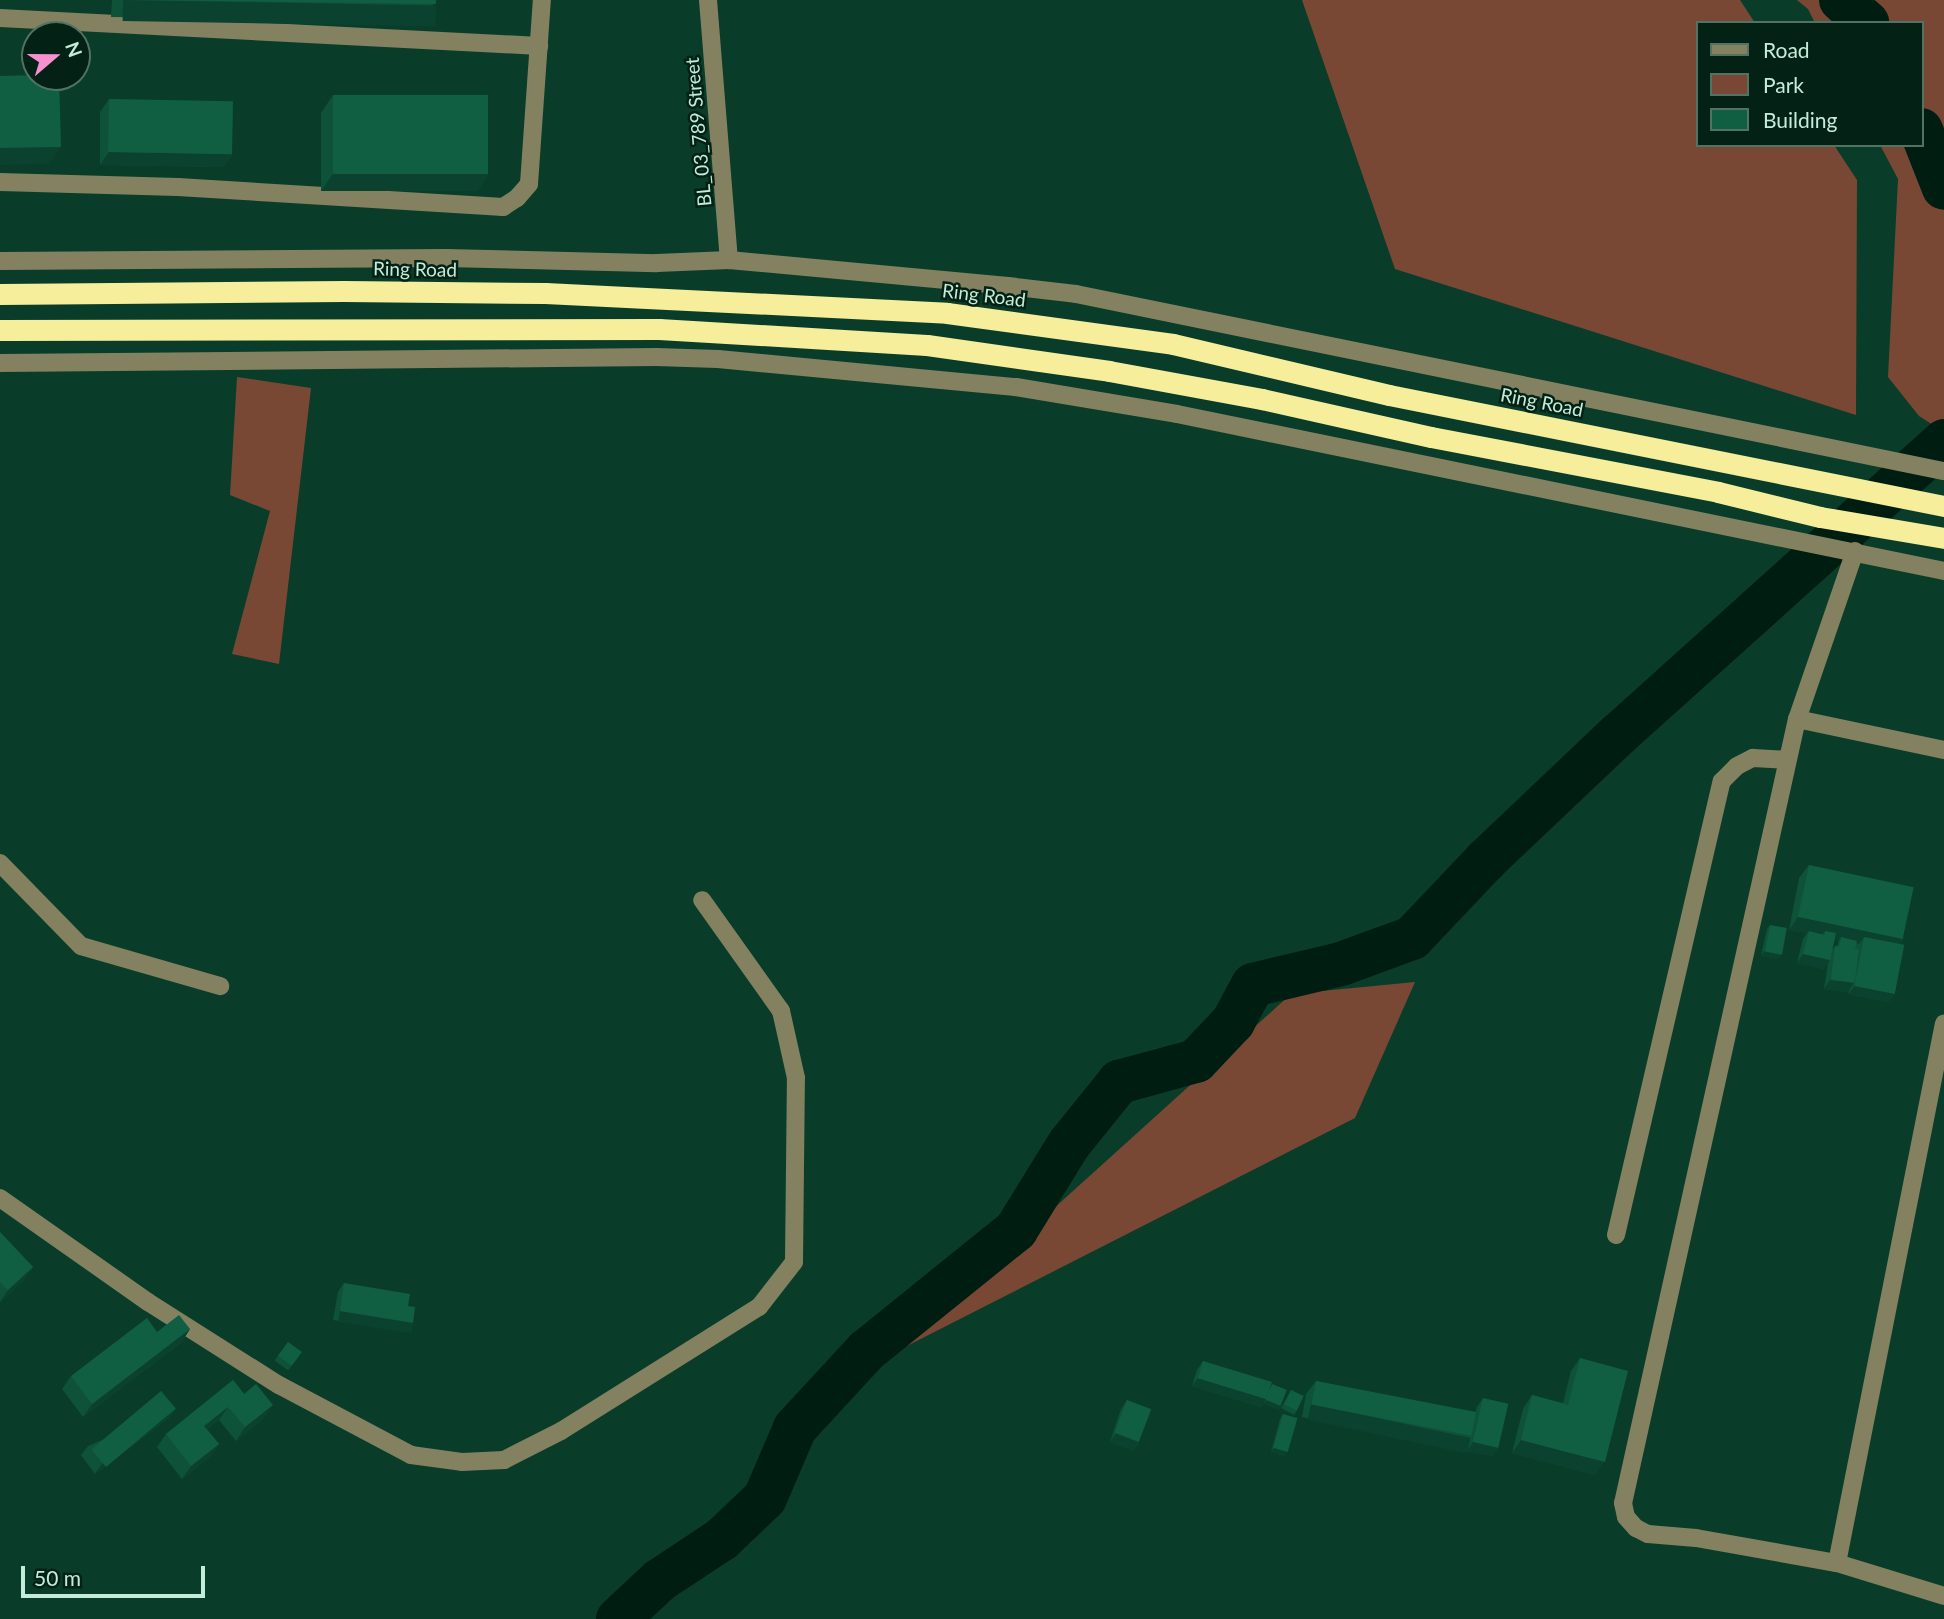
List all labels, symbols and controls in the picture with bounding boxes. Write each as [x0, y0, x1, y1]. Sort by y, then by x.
north arrow [21, 21, 91, 91]
legend [1696, 21, 1923, 147]
text: Road [1763, 37, 1810, 62]
text: N [61, 39, 88, 60]
street label: BL_03_789 Street [680, 57, 716, 207]
text: Park [1763, 72, 1804, 97]
text: Building [1763, 107, 1838, 132]
street label: Ring Road [373, 257, 457, 281]
street label: Ring Road [941, 279, 1027, 311]
street label: Ring Road [1499, 383, 1585, 421]
scale bar [24, 1552, 208, 1596]
text: 50 m [34, 1565, 81, 1590]

